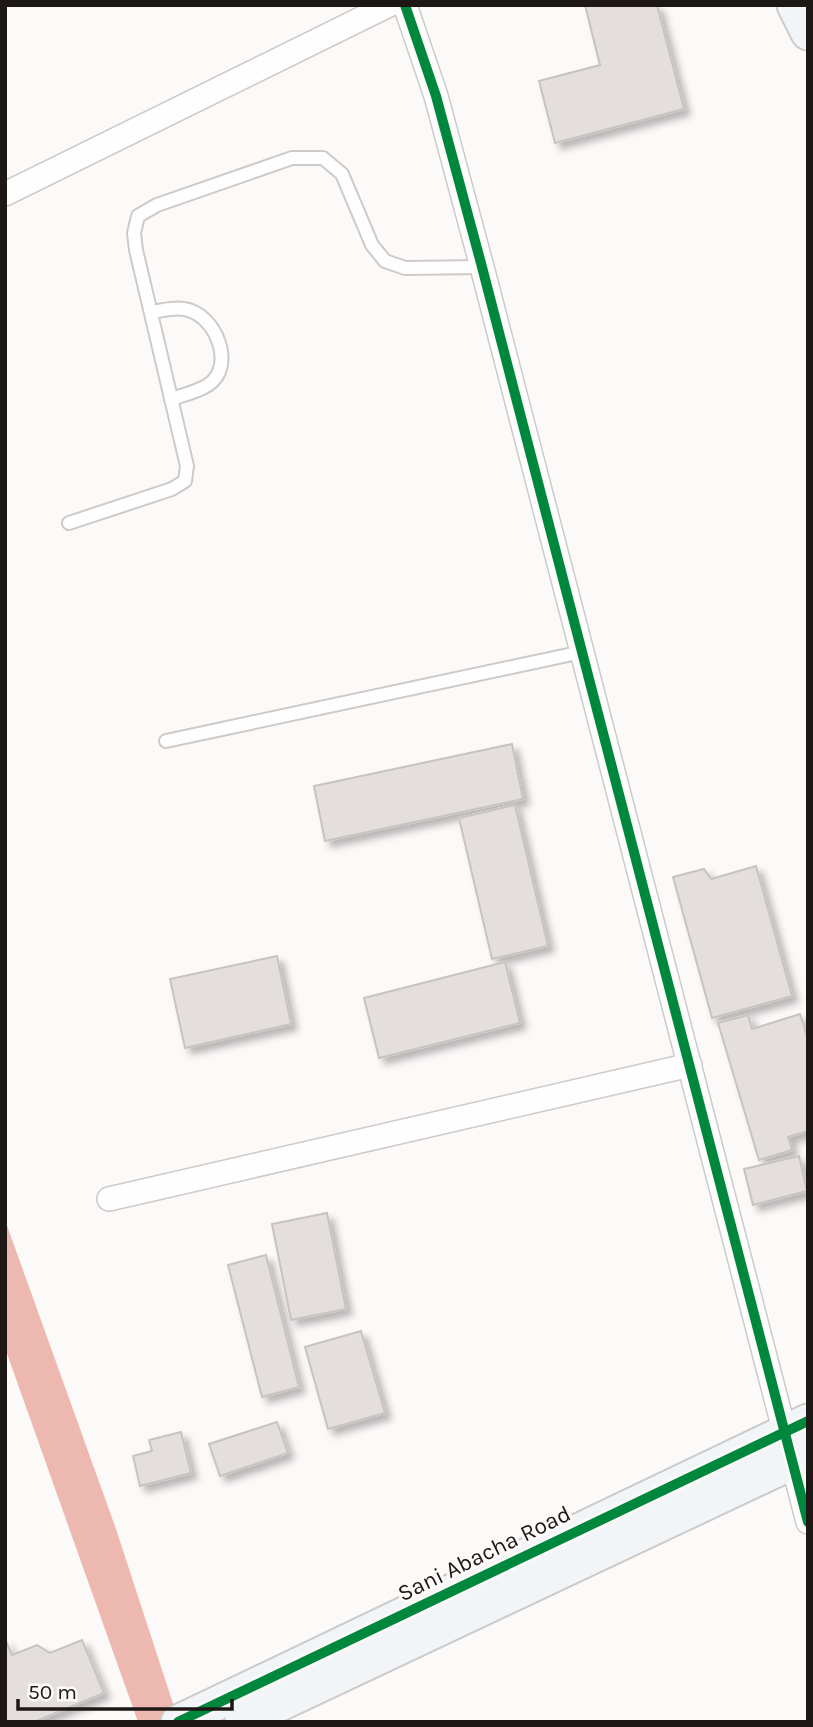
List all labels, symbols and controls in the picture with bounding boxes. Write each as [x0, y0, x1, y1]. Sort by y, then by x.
street label: Sani Abacha Road [393, 1500, 575, 1607]
scale bar [18, 1668, 231, 1712]
text: 50 m [28, 1680, 77, 1704]

